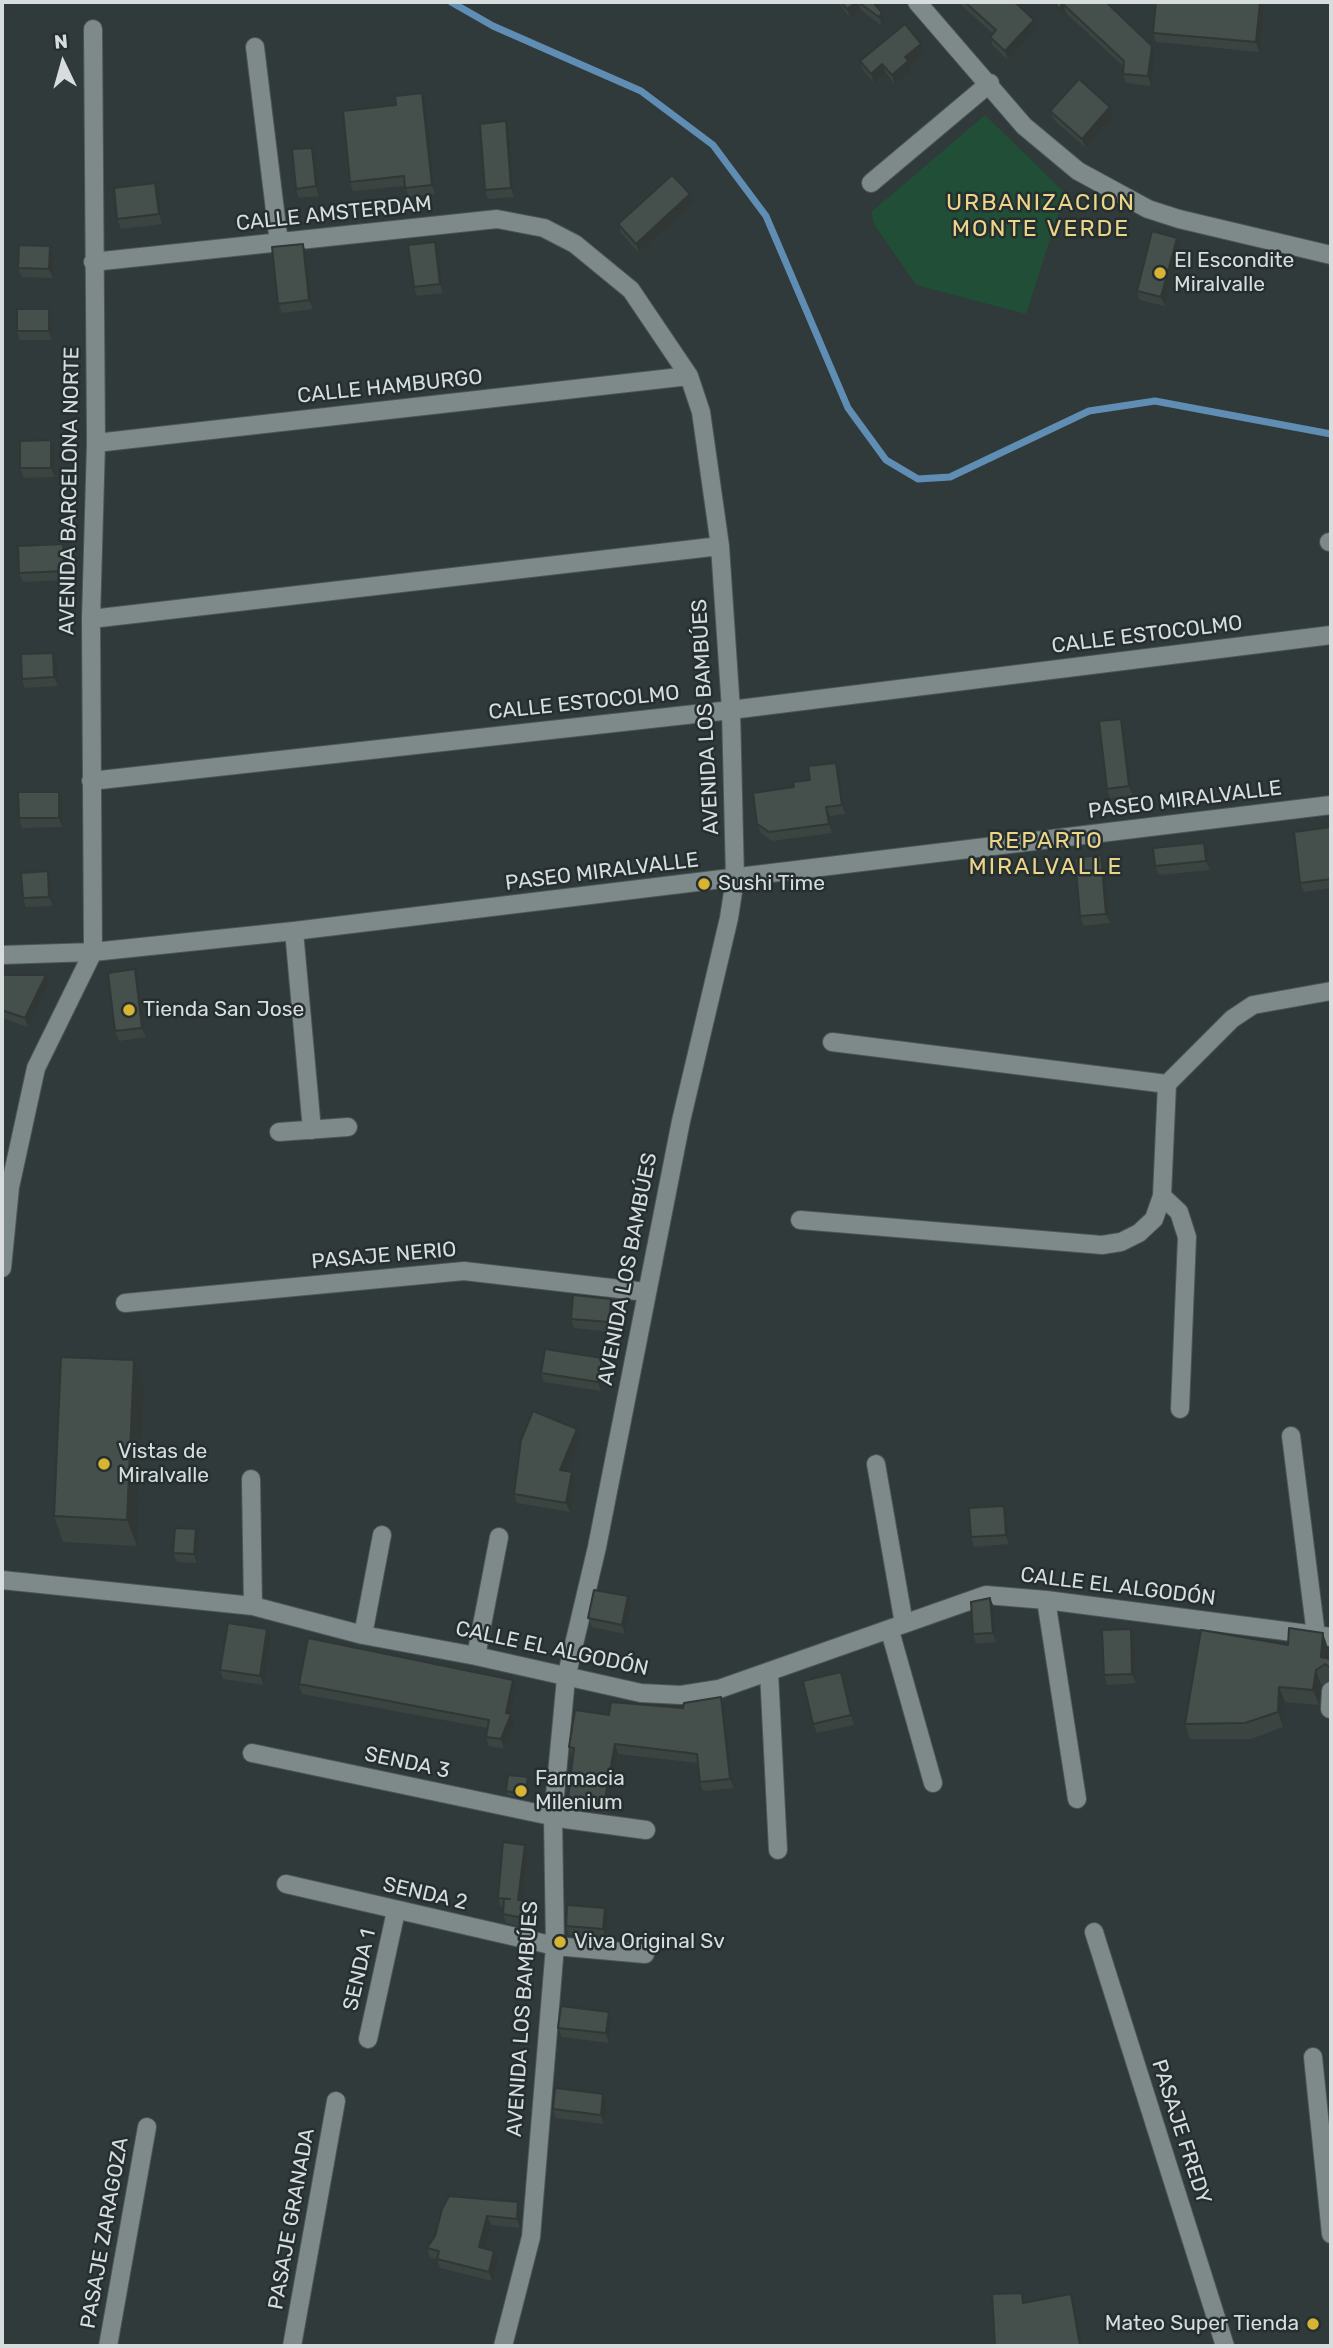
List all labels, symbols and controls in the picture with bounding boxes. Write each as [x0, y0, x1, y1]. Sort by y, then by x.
north arrow [28, 28, 98, 98]
text: N [53, 30, 69, 54]
district label: URBANIZACION MONTE VERDE [947, 189, 1135, 243]
street label: CALLE AMSTERDAM [235, 191, 433, 237]
place label: El Escondite Miralvalle [1174, 248, 1294, 298]
marker: El Escondite Miralvalle [1152, 265, 1168, 281]
street label: AVENIDA BARCELONA NORTE [55, 347, 85, 635]
street label: CALLE HAMBURGO [296, 365, 484, 409]
street label: AVENIDA LOS BAMBÚES [687, 598, 725, 836]
street label: CALLE ESTOCOLMO [1050, 611, 1244, 659]
street label: CALLE ESTOCOLMO [487, 680, 681, 726]
street label: PASEO MIRALVALLE [1087, 776, 1283, 824]
district label: REPARTO MIRALVALLE [970, 827, 1122, 881]
street label: PASEO MIRALVALLE [504, 848, 700, 896]
place label: Sushi Time [718, 871, 825, 897]
marker: Sushi Time [696, 876, 712, 892]
place label: Tienda San Jose [143, 997, 304, 1023]
marker: Tienda San Jose [121, 1002, 137, 1018]
street label: AVENIDA LOS BAMBÚES [593, 1151, 663, 1387]
street label: PASAJE NERIO [310, 1237, 458, 1275]
place label: Vistas de Miralvalle [118, 1439, 209, 1489]
marker: Vistas de Miralvalle [96, 1456, 112, 1472]
street label: CALLE EL ALGODÓN [1019, 1563, 1217, 1611]
street label: CALLE EL ALGODÓN [453, 1616, 651, 1682]
street label: SENDA 3 [362, 1742, 452, 1784]
place label: Farmacia Milenium [535, 1766, 625, 1816]
marker: Farmacia Milenium [513, 1783, 529, 1799]
street label: SENDA 2 [380, 1872, 470, 1916]
street label: AVENIDA LOS BAMBÚES [502, 1900, 544, 2138]
street label: SENDA 1 [338, 1927, 382, 2013]
place label: Viva Original Sv [574, 1929, 725, 1955]
marker: Viva Original Sv [552, 1934, 568, 1950]
street label: PASAJE FREDY [1146, 2057, 1216, 2207]
street label: PASAJE GRANADA [264, 2126, 320, 2312]
street label: PASAJE ZARAGOZA [76, 2135, 134, 2331]
place label: Mateo Super Tienda [1105, 2311, 1299, 2337]
marker: Mateo Super Tienda [1305, 2316, 1321, 2332]

